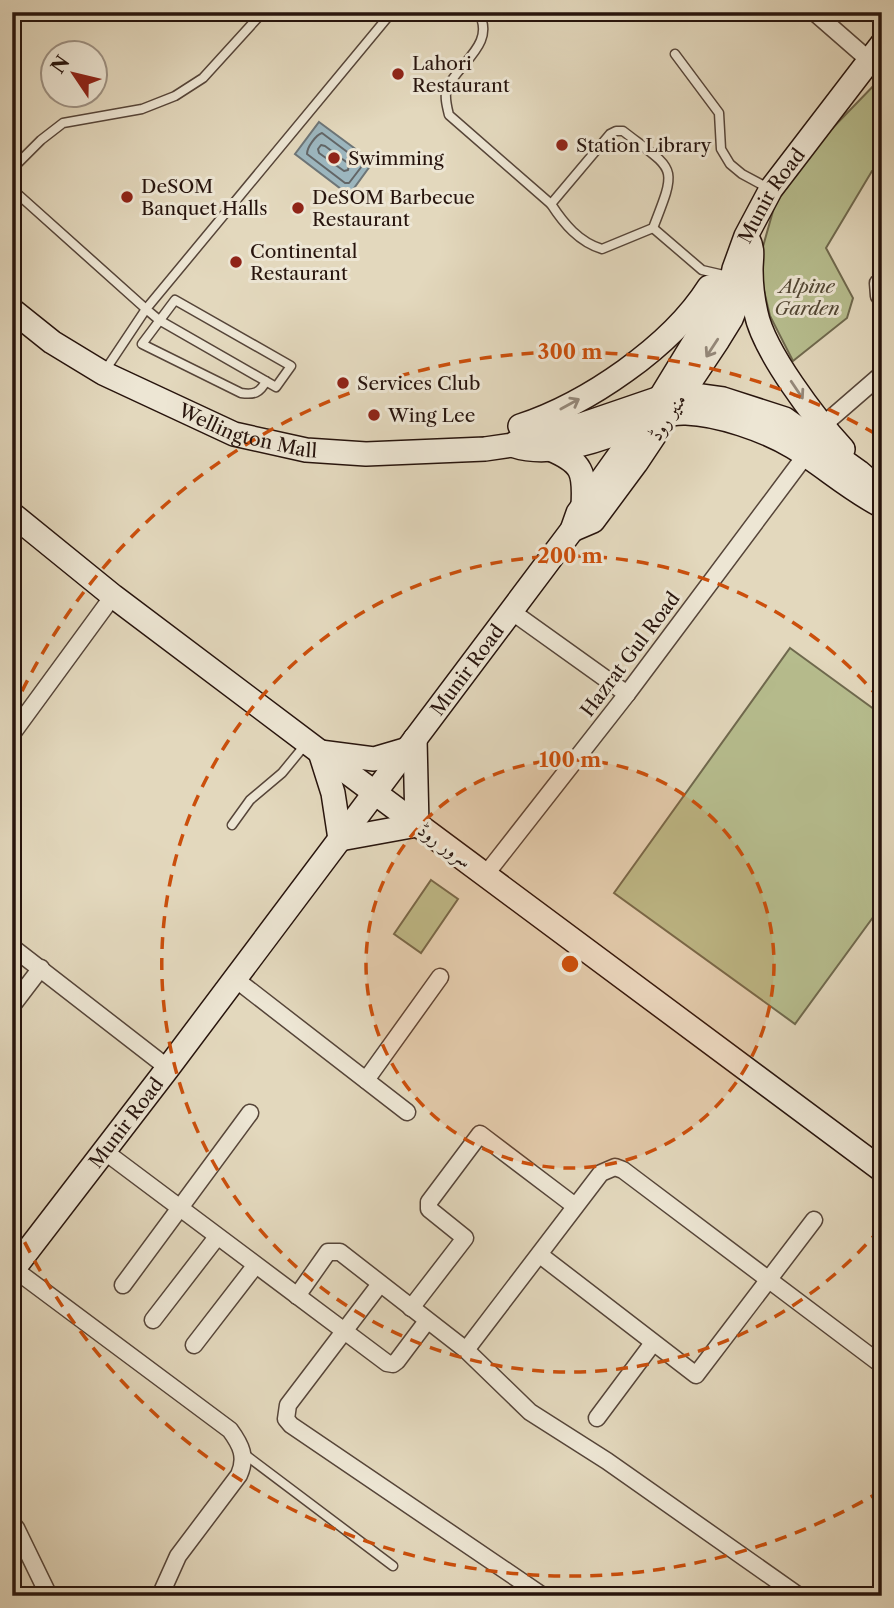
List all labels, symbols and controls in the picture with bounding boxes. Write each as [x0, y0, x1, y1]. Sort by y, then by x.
north arrow [38, 38, 108, 108]
text: N [46, 51, 75, 78]
place label: Lahori Restaurant [412, 52, 510, 97]
marker: Lahori Restaurant [390, 66, 406, 82]
place label: Station Library [576, 134, 712, 157]
marker: Station Library [554, 137, 570, 153]
street label: Munir Road [733, 144, 810, 247]
place label: Swimming [348, 147, 445, 170]
marker: Swimming [326, 150, 342, 166]
place label: DeSOM Banquet Halls [141, 175, 268, 220]
place label: DeSOM Barbecue Restaurant [312, 186, 475, 231]
marker: DeSOM Banquet Halls [119, 189, 135, 205]
marker: DeSOM Barbecue Restaurant [290, 200, 306, 216]
place label: Continental Restaurant [250, 240, 358, 285]
marker: Continental Restaurant [228, 254, 244, 270]
park label: Alpine Garden [774, 275, 840, 320]
one-way arrow [705, 338, 720, 357]
text: 300 m [538, 339, 602, 364]
place label: Services Club [357, 372, 481, 395]
marker: Services Club [335, 375, 351, 391]
one-way arrow [790, 379, 804, 399]
street label: منیر روڈ [644, 390, 691, 445]
one-way arrow [559, 397, 580, 410]
street label: Wellington Mall [174, 398, 318, 463]
place label: Wing Lee [387, 404, 475, 427]
marker: Wing Lee [366, 407, 382, 423]
text: 200 m [537, 543, 603, 568]
street label: Hazrat Gul Road [576, 587, 685, 721]
street label: Munir Road [426, 620, 509, 720]
text: 100 m [539, 747, 601, 772]
street label: سرور روڈ [413, 818, 476, 873]
centre of rings [558, 952, 582, 976]
street label: Munir Road [84, 1073, 169, 1173]

